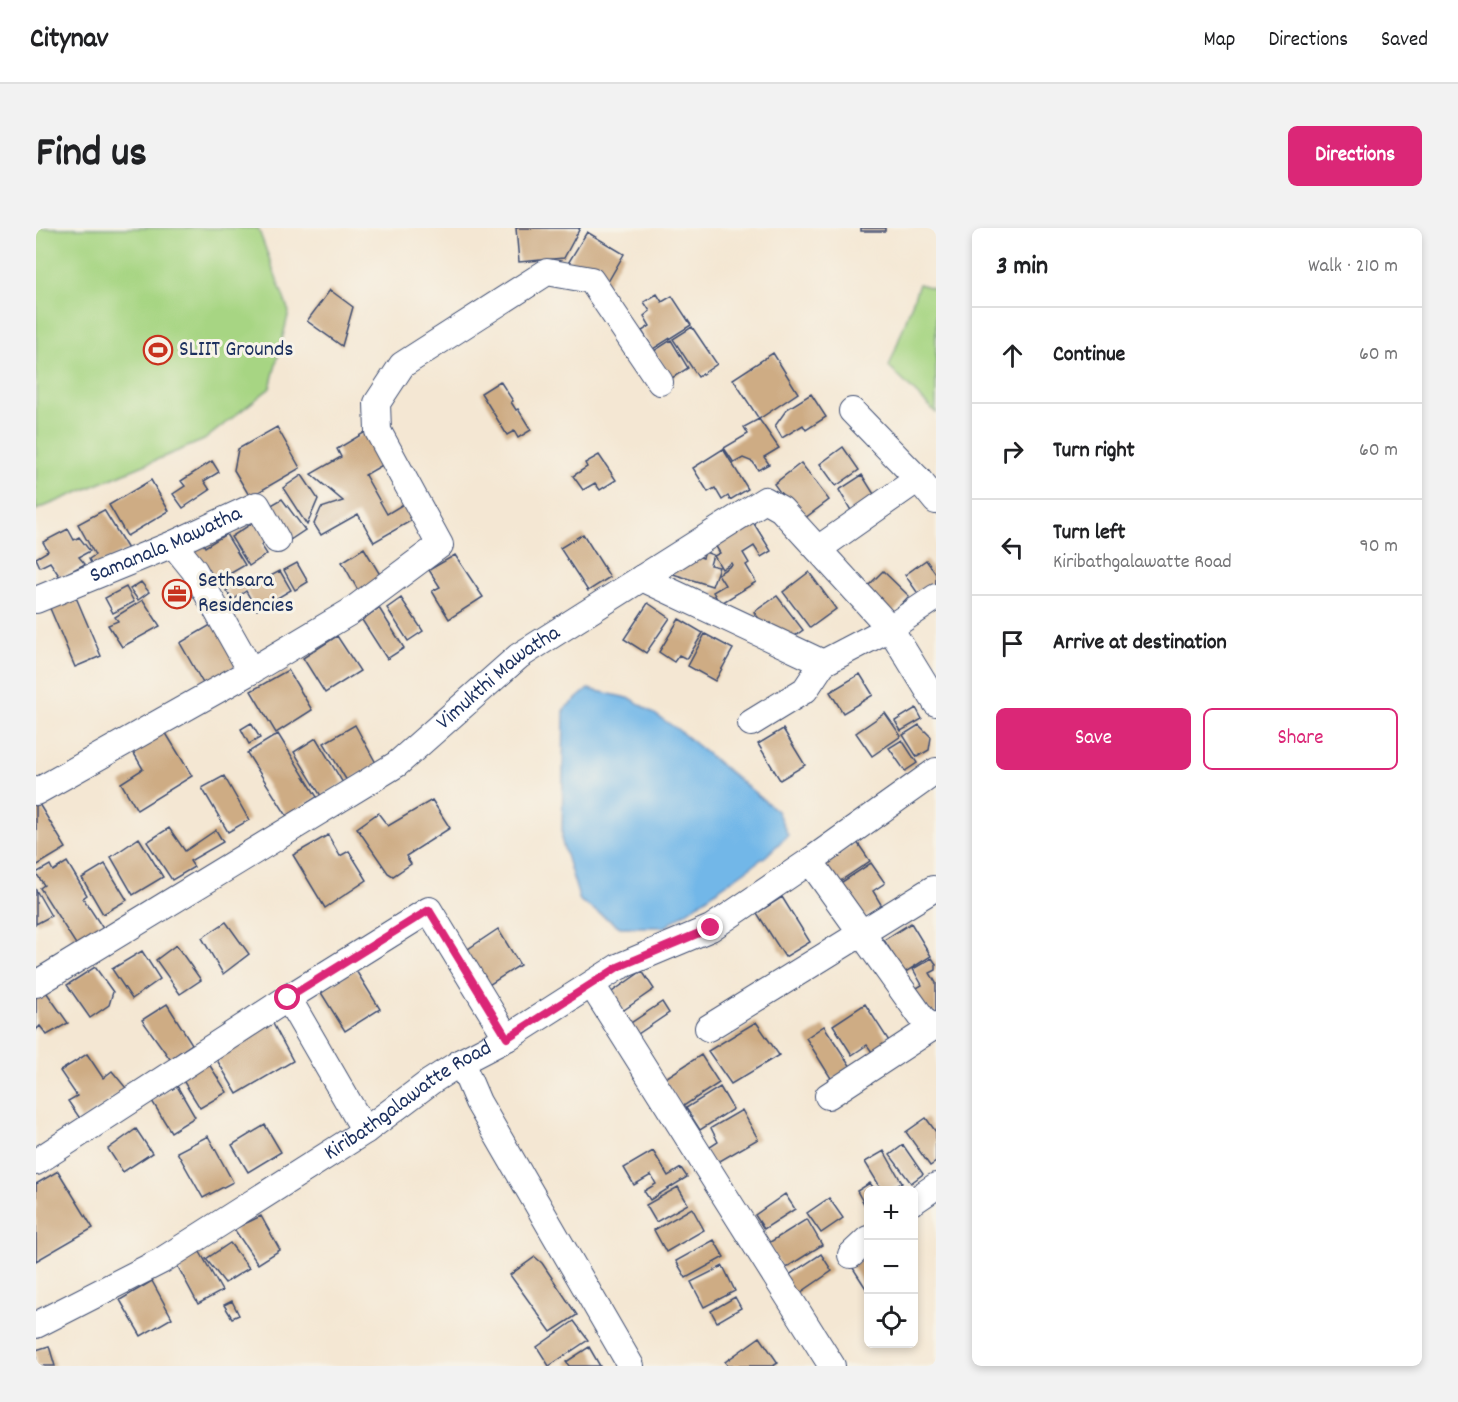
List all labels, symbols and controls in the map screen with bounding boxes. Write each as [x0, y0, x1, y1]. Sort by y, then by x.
text: Citynav [30, 21, 108, 61]
text: Map [1204, 26, 1235, 56]
text: Directions [1268, 26, 1348, 56]
text: Saved [1381, 26, 1428, 56]
text: Find us [36, 126, 147, 186]
button: Directions [1288, 126, 1422, 186]
text: 3 min [996, 249, 1048, 286]
text: Walk · 210 m [1308, 253, 1398, 281]
sports icon: SLIIT Grounds [142, 334, 174, 366]
place label: SLIIT Grounds [179, 335, 293, 366]
icon: ahead [996, 339, 1029, 372]
text: Continue [1053, 340, 1125, 371]
text: 60 m [1359, 341, 1398, 369]
icon: right [996, 435, 1029, 468]
text: Turn right [1053, 436, 1135, 467]
text: 60 m [1359, 437, 1398, 465]
street label: Samanala Mawatha [85, 498, 248, 592]
text: Turn left [1053, 518, 1125, 549]
icon: left [996, 531, 1029, 564]
text: 90 m [1360, 533, 1398, 561]
text: Kiribathgalawatte Road [1053, 549, 1232, 577]
place label: Sethsara Residencies [198, 566, 294, 622]
office icon: Sethsara Residencies [161, 578, 193, 610]
street label: Vimukthi Mawatha [430, 618, 567, 738]
icon: arrive [996, 627, 1029, 660]
text: Arrive at destination [1053, 628, 1227, 659]
button: Save [996, 708, 1191, 770]
button: Share [1203, 708, 1398, 770]
route end [697, 914, 723, 940]
route start [274, 984, 300, 1010]
street label: Kiribathgalawatte Road [318, 1033, 497, 1169]
map controls [864, 1186, 918, 1348]
button: + [864, 1186, 918, 1240]
button: − [864, 1240, 918, 1294]
button: locate [864, 1294, 918, 1348]

